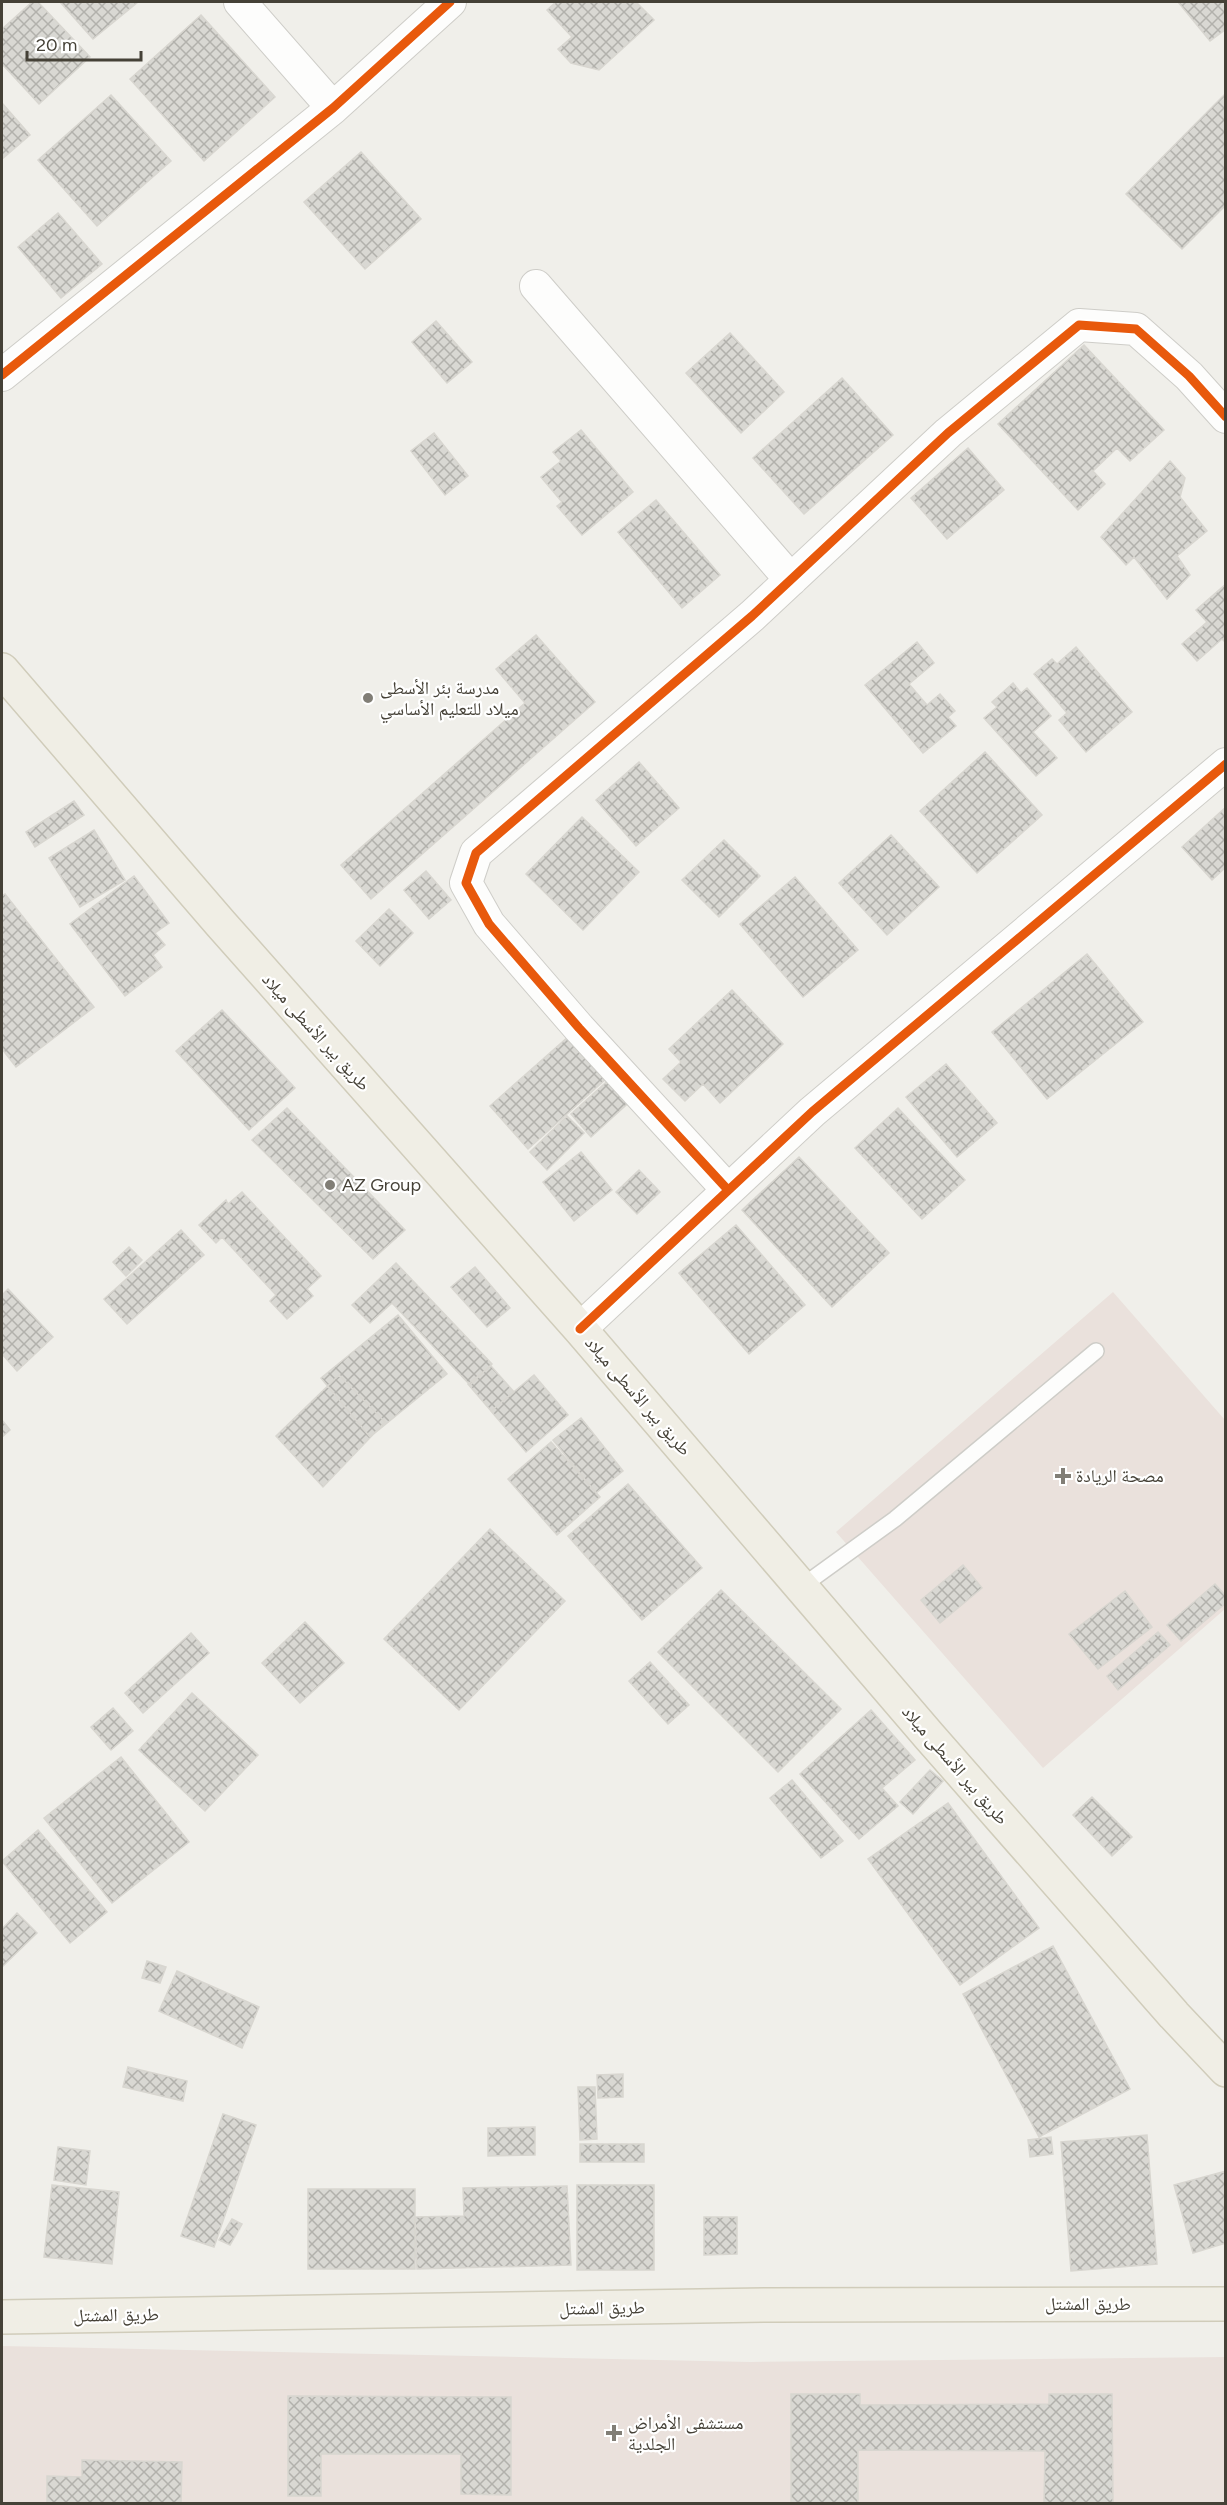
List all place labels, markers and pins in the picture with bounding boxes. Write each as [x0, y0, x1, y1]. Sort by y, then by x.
place label: مدرسة بئر الأسطى ميلاد للتعليم الأساسي [380, 677, 519, 724]
marker: مدرسة بئر الأسطى ميلاد للتعليم الأساسي [361, 691, 375, 705]
place label: AZ Group [342, 1174, 421, 1196]
marker: AZ Group [323, 1178, 337, 1192]
place label: مصحة الريادة [1076, 1465, 1164, 1487]
marker: مصحة الريادة [1054, 1467, 1072, 1485]
place label: مستشفى الأمراض الجلدية [628, 2412, 743, 2455]
marker: مستشفى الأمراض الجلدية [605, 2424, 623, 2442]

